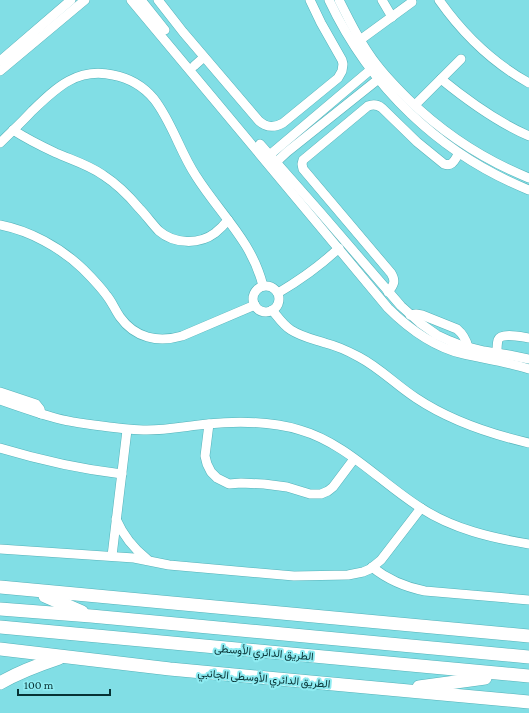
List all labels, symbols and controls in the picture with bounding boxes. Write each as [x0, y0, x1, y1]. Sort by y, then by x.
street label: الطريق الدائري الأوسطى [213, 642, 314, 666]
street label: الطريق الدائري الأوسطى الجانبي [197, 666, 331, 694]
scale bar [18, 671, 110, 697]
text: 100 m [24, 678, 54, 692]

